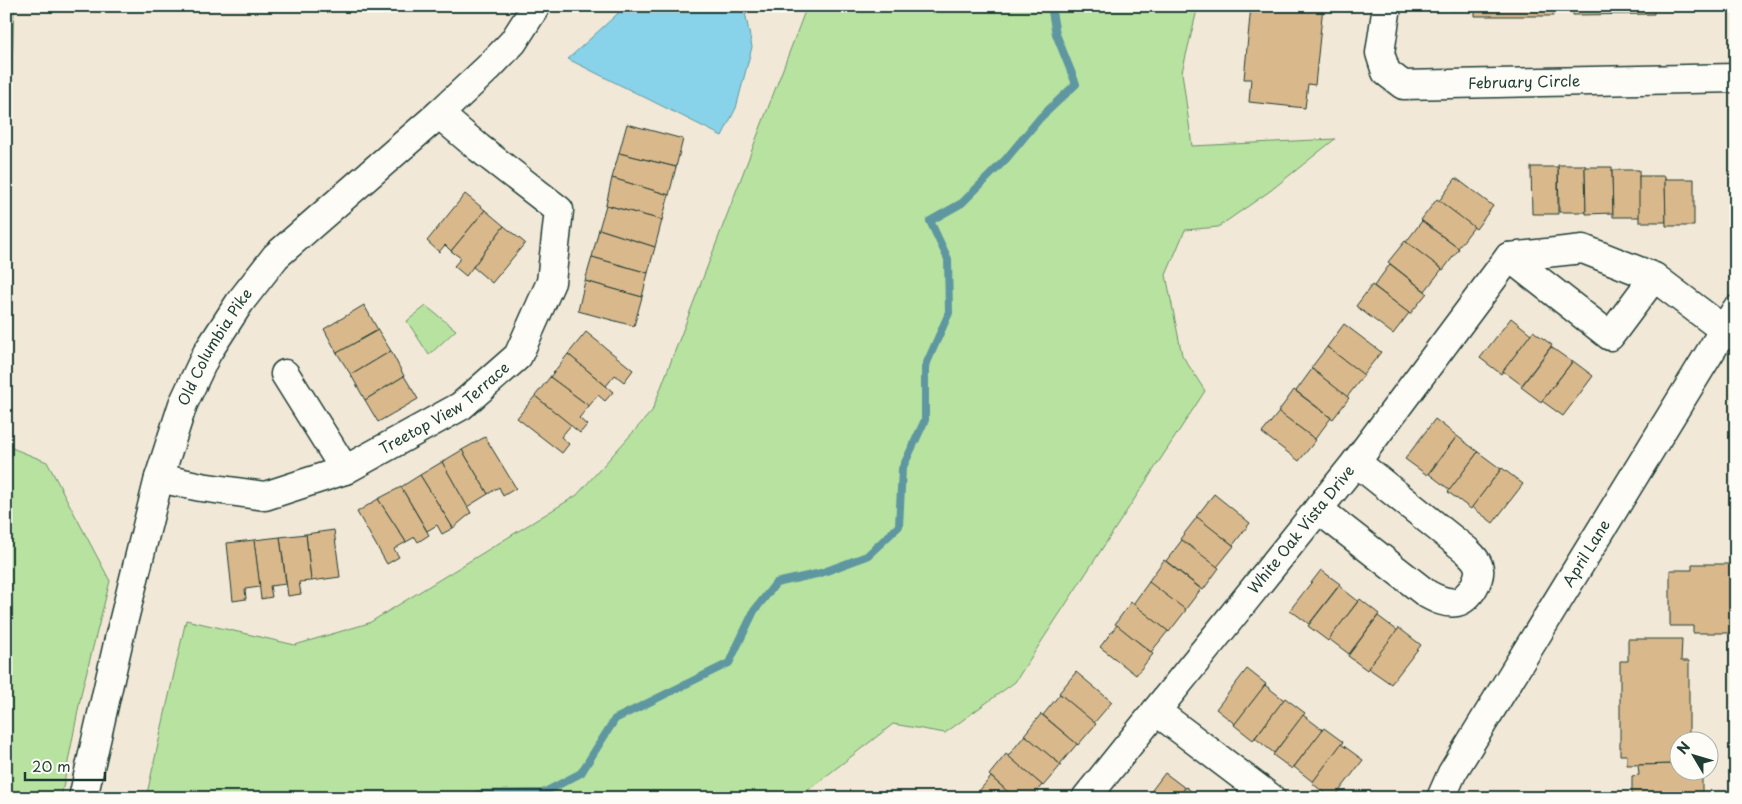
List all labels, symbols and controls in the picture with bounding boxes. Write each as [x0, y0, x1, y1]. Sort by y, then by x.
street label: February Circle [1468, 68, 1580, 94]
street label: Old Columbia Pike [171, 283, 257, 409]
street label: Treetop View Terrace [374, 356, 514, 459]
street label: White Oak Vista Drive [1241, 460, 1359, 598]
street label: April Lane [1556, 514, 1615, 591]
north arrow [1670, 732, 1720, 782]
text: N [1672, 737, 1695, 759]
scale bar [25, 749, 105, 781]
text: 20 m [32, 754, 71, 777]

